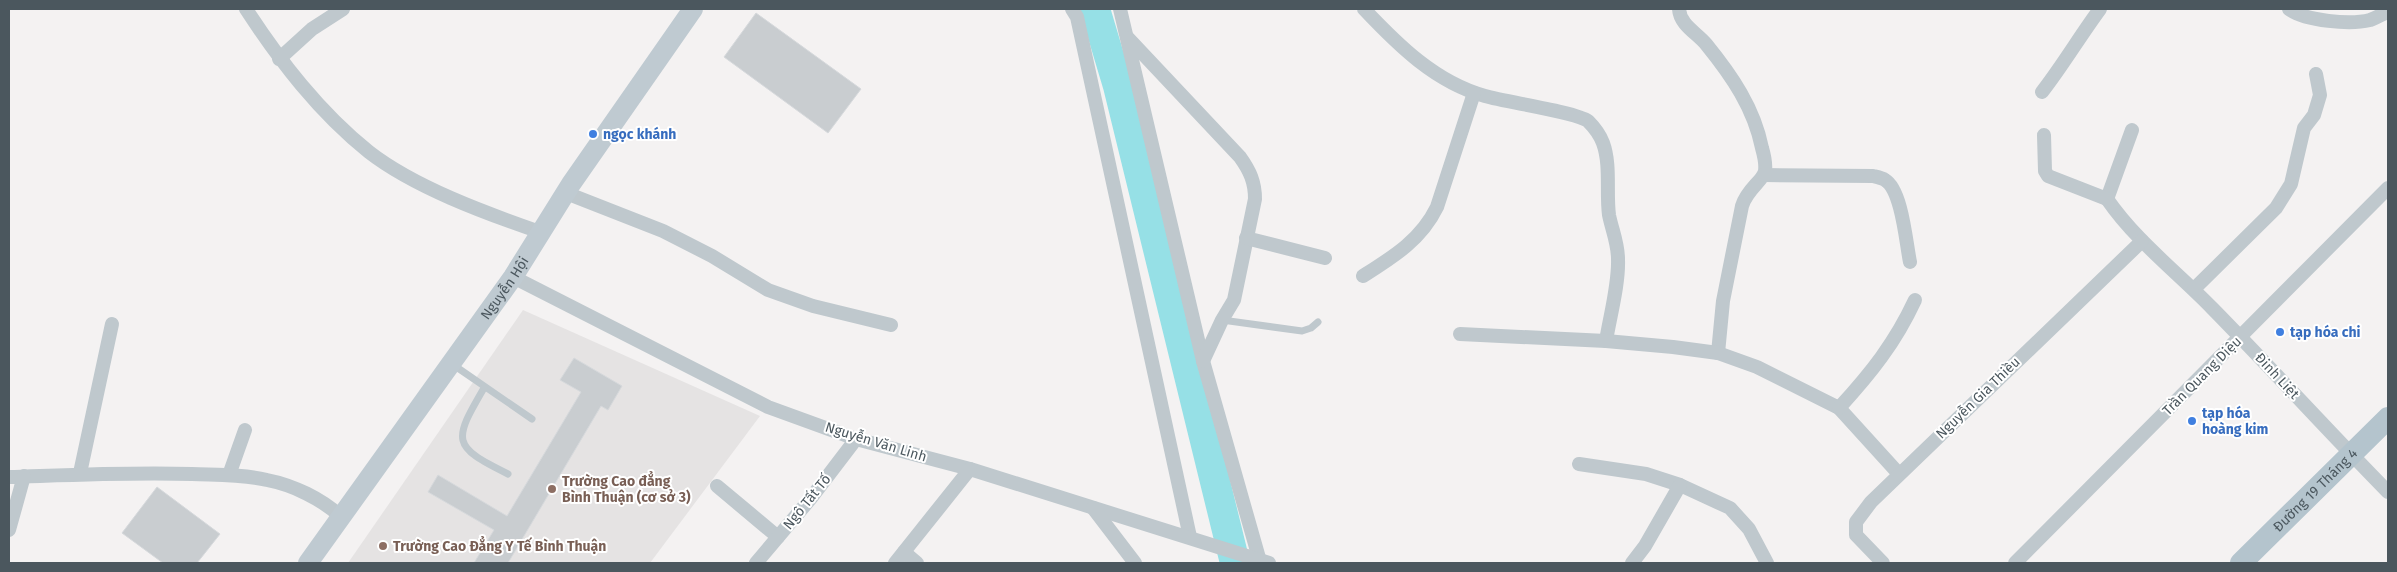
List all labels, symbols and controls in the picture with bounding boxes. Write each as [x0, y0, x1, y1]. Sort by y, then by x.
place label: ngọc khánh [603, 126, 676, 143]
marker: ngọc khánh [587, 128, 599, 140]
street label: Nguyễn Hội [477, 253, 532, 323]
place label: tạp hóa chi [2290, 324, 2360, 341]
marker: tạp hóa chi [2274, 326, 2286, 338]
street label: Trần Quang Diệu [2158, 332, 2245, 419]
street label: Đinh Liệt [2251, 349, 2303, 403]
street label: Nguyễn Gia Thiều [1932, 353, 2024, 442]
place label: tạp hóa hoàng kim [2202, 405, 2269, 438]
marker: tạp hóa hoàng kim [2186, 415, 2198, 427]
street label: Nguyễn Văn Linh [823, 418, 929, 466]
street label: Đường 19 Tháng 4 [2269, 444, 2361, 535]
street label: Ngô Tất Tố [779, 470, 834, 533]
place label: Trường Cao đẳng Bình Thuận (cơ sở 3) [562, 471, 691, 506]
marker: Trường Cao đẳng Bình Thuận (cơ sở 3) [546, 483, 558, 495]
place label: Trường Cao Đẳng Y Tế Bình Thuận [393, 536, 606, 555]
marker: Trường Cao Đẳng Y Tế Bình Thuận [377, 540, 389, 552]

